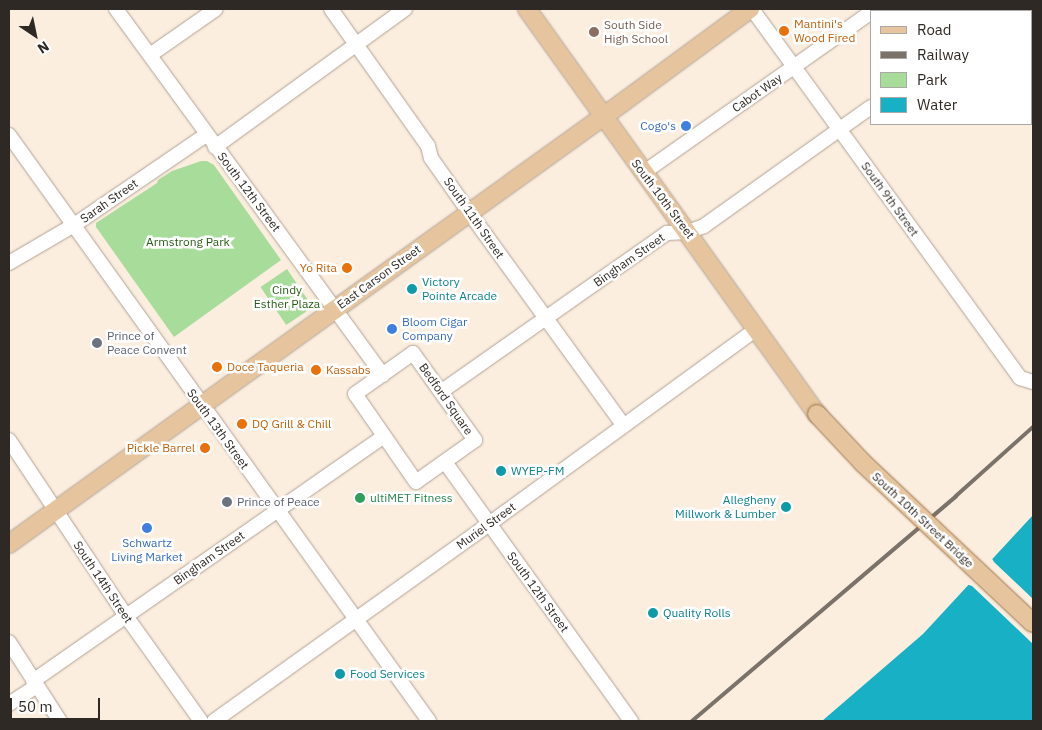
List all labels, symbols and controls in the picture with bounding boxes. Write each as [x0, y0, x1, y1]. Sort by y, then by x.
north arrow [10, 10, 60, 60]
legend [870, 10, 1032, 125]
place label: Mantini's Wood Fired [794, 17, 855, 45]
place label: South Side High School [604, 18, 668, 46]
text: Road [917, 20, 952, 39]
marker: Mantini's Wood Fired [778, 25, 790, 37]
marker: South Side High School [588, 26, 600, 38]
text: N [34, 37, 53, 58]
text: Railway [917, 45, 969, 64]
text: Park [917, 70, 947, 89]
street label: Cabot Way [729, 71, 785, 115]
text: Water [917, 95, 957, 114]
place label: Cogo's [640, 119, 676, 133]
marker: Cogo's [680, 120, 692, 132]
street label: South 12th Street [214, 150, 284, 234]
street label: South 10th Street [628, 157, 698, 241]
street label: South 9th Street [858, 159, 922, 239]
street label: South 11th Street [441, 175, 507, 261]
street label: Sarah Street [78, 176, 140, 226]
street label: Bingham Street [591, 230, 667, 290]
park label: Armstrong Park [146, 235, 230, 249]
street label: East Carson Street [334, 242, 424, 312]
place label: Yo Rita [300, 261, 337, 275]
marker: Yo Rita [341, 262, 353, 274]
place label: Victory Pointe Arcade [422, 275, 497, 303]
park label: Cindy Esther Plaza [254, 283, 320, 311]
marker: Victory Pointe Arcade [406, 283, 418, 295]
place label: Bloom Cigar Company [402, 315, 467, 343]
marker: Bloom Cigar Company [386, 323, 398, 335]
place label: Prince of Peace Convent [107, 329, 187, 357]
marker: Prince of Peace Convent [91, 337, 103, 349]
place label: Doce Taqueria [227, 360, 304, 374]
street label: Bedford Square [416, 360, 476, 438]
marker: Doce Taqueria [211, 361, 223, 373]
place label: Kassabs [326, 363, 371, 377]
marker: Kassabs [310, 364, 322, 376]
street label: South 13th Street [184, 386, 252, 472]
place label: DQ Grill & Chill [252, 417, 331, 431]
marker: DQ Grill & Chill [236, 418, 248, 430]
place label: Pickle Barrel [127, 441, 195, 455]
marker: Pickle Barrel [199, 442, 211, 454]
place label: WYEP-FM [511, 464, 564, 478]
marker: WYEP-FM [495, 465, 507, 477]
street label: South 10th Street Bridge [869, 469, 977, 571]
place label: ultiMET Fitness [370, 491, 453, 505]
marker: ultiMET Fitness [354, 492, 366, 504]
place label: Allegheny Millwork & Lumber [675, 493, 776, 521]
place label: Prince of Peace [237, 495, 320, 509]
marker: Prince of Peace [221, 496, 233, 508]
street label: Muriel Street [454, 500, 518, 552]
marker: Allegheny Millwork & Lumber [780, 501, 792, 513]
marker: Schwartz Living Market [141, 522, 153, 534]
street label: Bingham Street [171, 528, 247, 588]
place label: Schwartz Living Market [111, 536, 183, 564]
street label: South 14th Street [70, 538, 136, 626]
street label: South 12th Street [504, 549, 572, 635]
place label: Quality Rolls [663, 606, 731, 620]
marker: Quality Rolls [647, 607, 659, 619]
place label: Food Services [350, 667, 425, 681]
marker: Food Services [334, 668, 346, 680]
scale bar [12, 688, 102, 720]
text: 50 m [18, 697, 53, 716]

